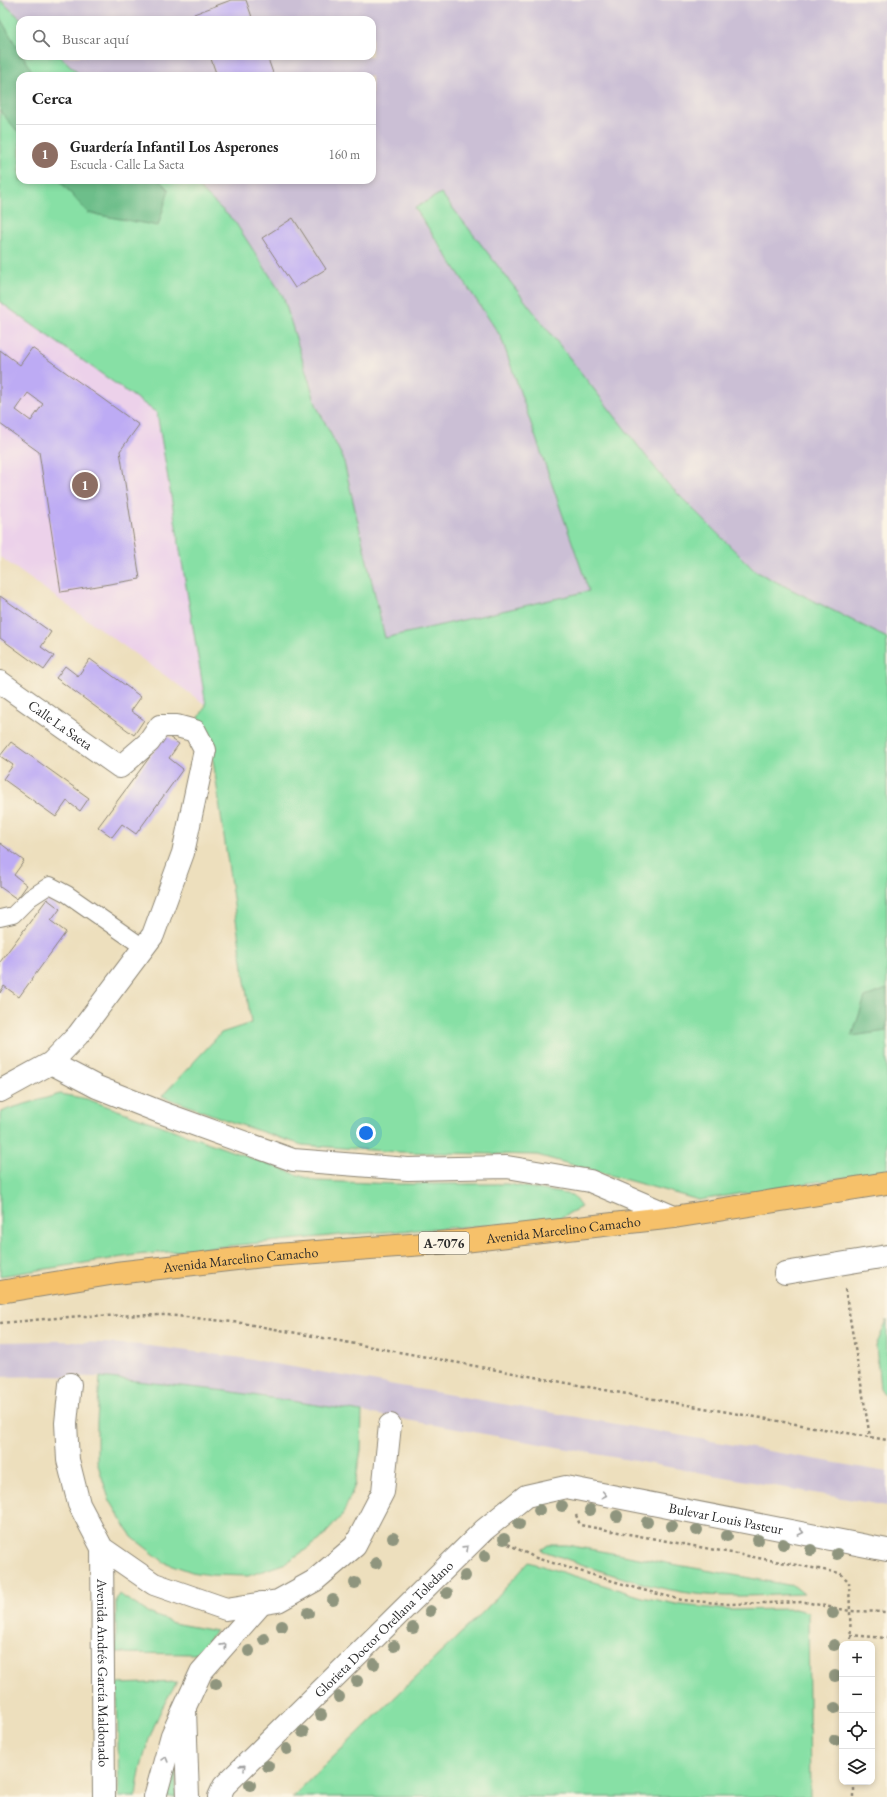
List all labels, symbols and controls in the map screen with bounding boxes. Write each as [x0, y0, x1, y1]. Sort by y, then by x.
search box [16, 16, 376, 60]
icon: search [30, 27, 52, 49]
text: Buscar aquí [62, 29, 129, 48]
text: Cerca [32, 87, 72, 109]
text: Guardería Infantil Los Asperones [70, 137, 278, 156]
text: 1 [42, 146, 48, 163]
text: 160 m [329, 146, 360, 163]
text: Escuela · Calle La Saeta [70, 156, 184, 173]
pin: 1 [72, 470, 98, 500]
street label: Calle La Saeta [25, 696, 96, 754]
your location [356, 1123, 376, 1143]
street label: Avenida Marcelino Camacho [484, 1212, 642, 1248]
road number: A-7076 [419, 1232, 469, 1254]
street label: Avenida Marcelino Camacho [161, 1243, 319, 1277]
one-way arrow [601, 1490, 607, 1498]
street label: Bulevar Louis Pasteur [667, 1498, 785, 1538]
one-way arrow [797, 1528, 804, 1536]
one-way arrow [461, 1546, 469, 1553]
street label: Glorieta Doctor Orellana Toledano [310, 1556, 457, 1701]
street label: Avenida Andrés García Maldonado [93, 1578, 113, 1767]
map controls [839, 1641, 875, 1785]
button: + [839, 1641, 875, 1677]
one-way arrow [219, 1643, 226, 1650]
button: − [839, 1677, 875, 1713]
button: locate [839, 1713, 875, 1749]
button: layers [839, 1749, 875, 1785]
one-way arrow [160, 1756, 169, 1763]
one-way arrow [238, 1764, 246, 1772]

